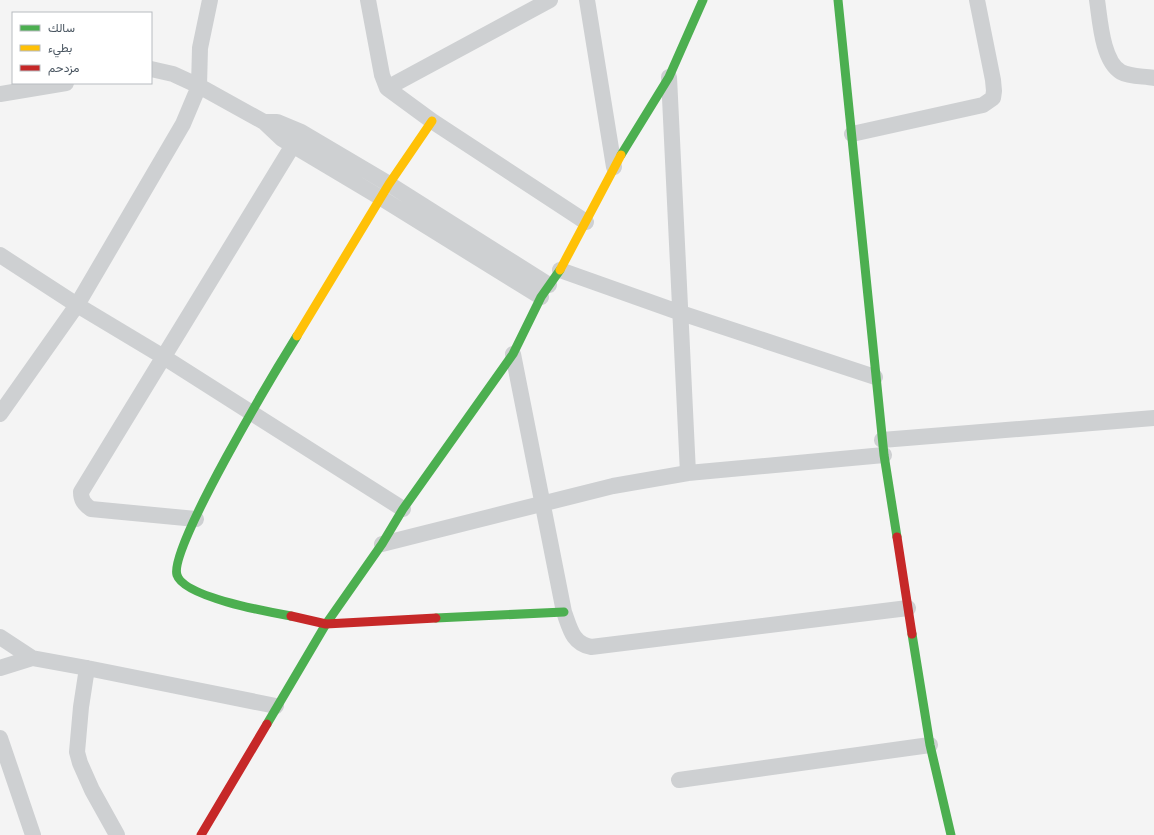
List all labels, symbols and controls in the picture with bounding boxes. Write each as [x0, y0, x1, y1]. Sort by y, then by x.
legend [12, 12, 152, 84]
text: سالك [48, 20, 75, 36]
text: بطيء [48, 40, 72, 58]
text: مزدحم [48, 60, 79, 76]

